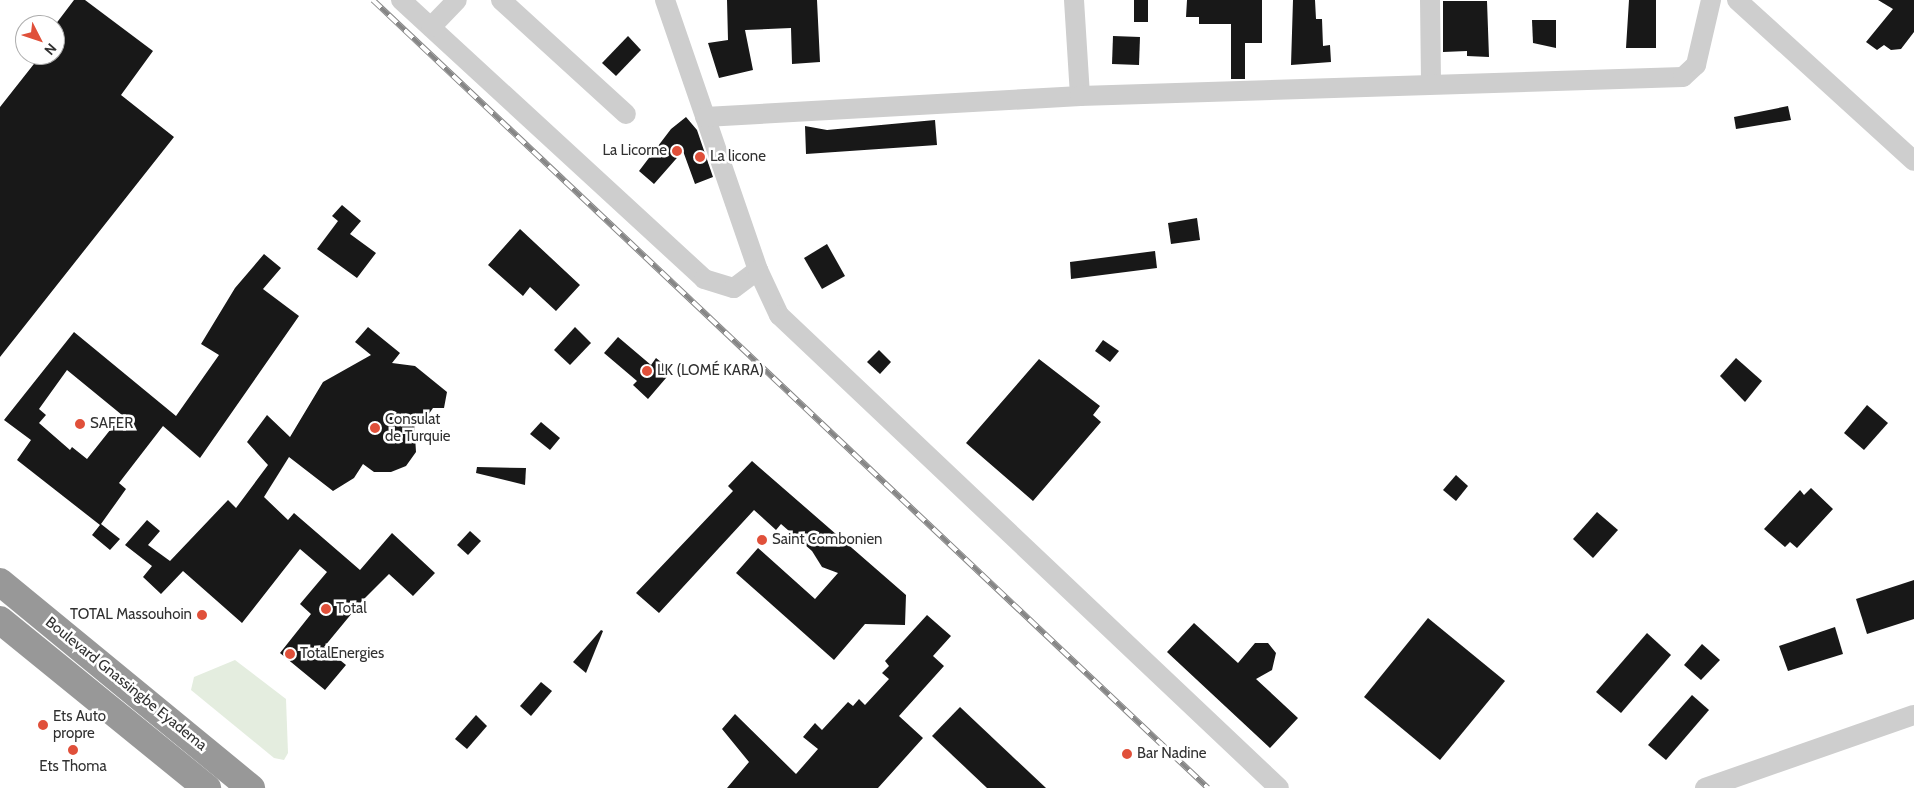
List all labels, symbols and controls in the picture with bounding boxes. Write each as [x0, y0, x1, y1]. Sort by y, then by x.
north arrow [15, 15, 65, 65]
text: N [41, 40, 61, 59]
place label: La Licorne [602, 142, 667, 160]
marker: La Licorne [671, 145, 683, 157]
place label: La licone [710, 148, 766, 166]
marker: La licone [694, 151, 706, 163]
place label: LK (LOMÉ KARA) [657, 362, 764, 380]
marker: LK (LOMÉ KARA) [641, 365, 653, 377]
place label: Consulat de Turquie [385, 410, 451, 445]
place label: SAFER [90, 415, 133, 433]
marker: SAFER [74, 418, 86, 430]
marker: Consulat de Turquie [369, 422, 381, 434]
place label: Saint Combonien [772, 531, 882, 549]
marker: Saint Combonien [756, 534, 768, 546]
place label: Total [336, 600, 367, 618]
marker: Total [320, 603, 332, 615]
place label: TOTAL Massouhoin [70, 606, 192, 624]
marker: TOTAL Massouhoin [196, 609, 208, 621]
street label: Boulevard Gnassingbe Eyadema [42, 613, 210, 755]
place label: TotalEnergies [300, 645, 384, 663]
marker: TotalEnergies [284, 648, 296, 660]
place label: Ets Auto propre [53, 707, 106, 742]
marker: Ets Auto propre [37, 719, 49, 731]
marker: Ets Thoma [67, 744, 79, 756]
place label: Bar Nadine [1137, 745, 1206, 763]
marker: Bar Nadine [1121, 748, 1133, 760]
place label: Ets Thoma [39, 758, 107, 776]

